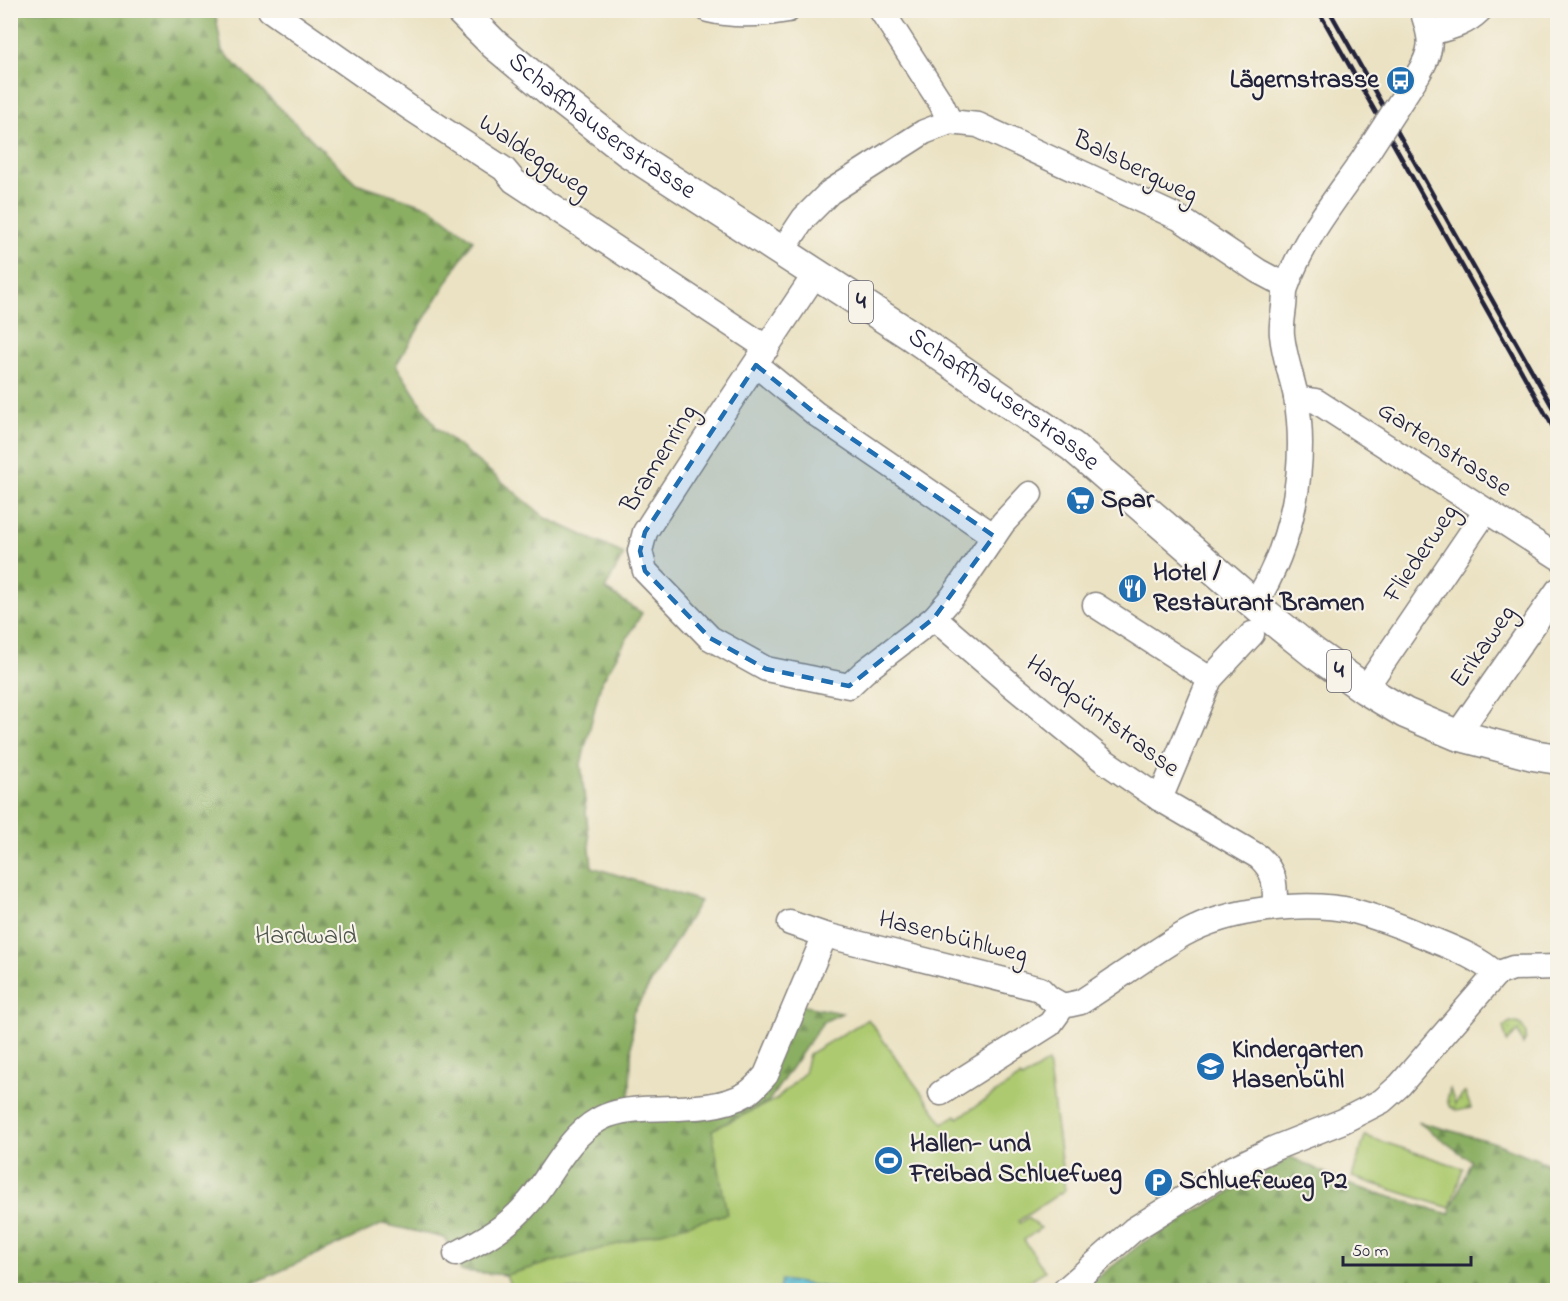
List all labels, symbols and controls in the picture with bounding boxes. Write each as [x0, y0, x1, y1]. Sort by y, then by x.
street label: Schaffhauserstrasse [499, 44, 704, 210]
place label: Lägernstrasse [1230, 62, 1380, 101]
bus stop icon: Lägernstrasse [1384, 65, 1416, 97]
street label: Waldeggweg [470, 105, 598, 209]
street label: Balsbergweg [1065, 121, 1204, 215]
road number: 4 [849, 281, 873, 323]
street label: Schaffhauserstrasse [899, 319, 1108, 481]
street label: Gartenstrasse [1369, 392, 1519, 508]
street label: Bramenring [611, 397, 708, 521]
place label: Spar [1101, 482, 1155, 520]
supermarket icon: Spar [1064, 485, 1096, 517]
street label: Fliederweg [1374, 497, 1469, 612]
place label: Hotel / Restaurant Bramen [1153, 555, 1364, 623]
restaurant icon: Hotel / Restaurant Bramen [1116, 573, 1148, 605]
street label: Erikaweg [1441, 597, 1527, 697]
street label: Hardpüntstrasse [1017, 646, 1187, 788]
road number: 4 [1327, 650, 1351, 692]
street label: Hasenbühlweg [874, 901, 1032, 975]
park label: Hardwald [255, 918, 357, 956]
place label: Kindergarten Hasenbühl [1232, 1032, 1364, 1100]
school or university icon: Kindergarten Hasenbühl [1195, 1050, 1227, 1082]
place label: Hallen- und Freibad Schluefweg [908, 1126, 1122, 1195]
sports icon: Hallen- und Freibad Schluefweg [873, 1144, 905, 1176]
place label: Schluefeweg P2 [1179, 1163, 1348, 1202]
parking icon: Schluefeweg P2 [1142, 1166, 1174, 1198]
scale bar [1343, 1229, 1470, 1267]
text: 50 m [1352, 1239, 1389, 1265]

